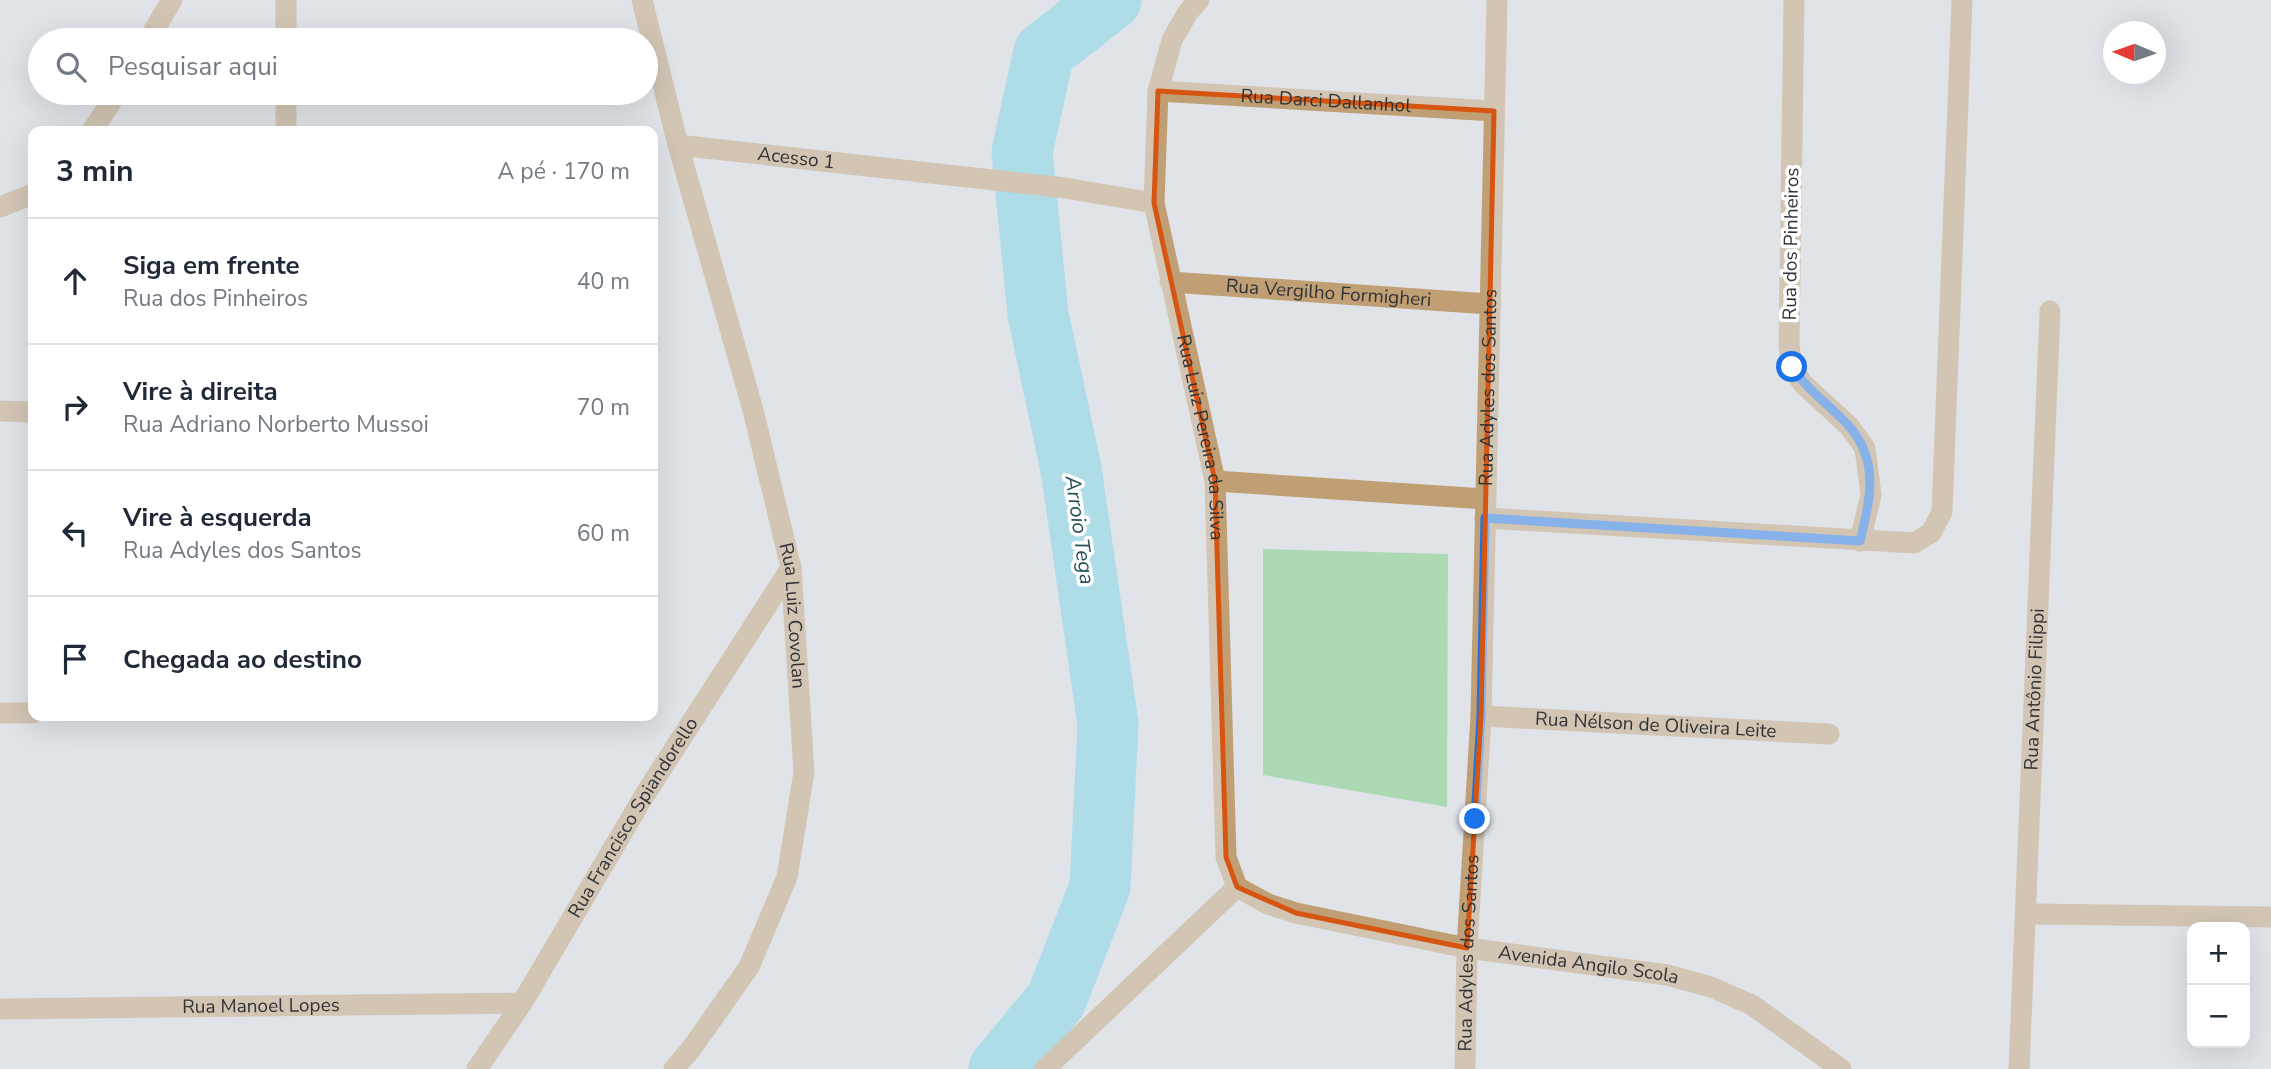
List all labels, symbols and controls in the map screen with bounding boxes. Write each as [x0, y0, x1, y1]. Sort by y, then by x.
north arrow [2103, 21, 2166, 84]
search box [28, 28, 658, 105]
icon: search [52, 48, 90, 86]
text: Pesquisar aqui [108, 49, 278, 84]
street label: Rua Darci Dallanhol [1240, 83, 1412, 119]
street label: Acesso 1 [756, 141, 836, 175]
text: 3 min [56, 151, 134, 192]
text: A pé · 170 m [498, 156, 630, 187]
street label: Rua dos Pinheiros [1777, 167, 1805, 321]
text: Siga em frente [123, 248, 300, 283]
icon: ahead [56, 262, 94, 300]
text: 40 m [577, 266, 630, 297]
street label: Rua Vergilho Formigheri [1225, 273, 1432, 313]
text: Rua dos Pinheiros [123, 283, 308, 314]
street label: Rua Adyles dos Santos [1473, 289, 1504, 486]
street label: Rua Luiz Pereira da Silva [1170, 332, 1230, 541]
route start [1776, 351, 1807, 382]
text: Vire à direita [123, 374, 278, 409]
icon: right [56, 388, 94, 426]
text: 70 m [577, 392, 630, 423]
text: Rua Adriano Norberto Mussoi [123, 409, 429, 440]
water label: Arroio Tega [1058, 473, 1101, 586]
text: Vire à esquerda [123, 500, 312, 535]
icon: left [56, 514, 94, 552]
text: 60 m [577, 518, 630, 549]
text: Rua Adyles dos Santos [123, 535, 362, 566]
street label: Rua Luiz Covolan [772, 540, 812, 690]
street label: Rua Antônio Filippi [2018, 608, 2051, 771]
icon: arrive [56, 640, 94, 678]
text: Chegada ao destino [123, 642, 362, 677]
street label: Rua Nélson de Oliveira Leite [1535, 706, 1777, 744]
street label: Rua Francisco Spiandorello [562, 712, 704, 923]
route end [1459, 803, 1490, 834]
street label: Rua Adyles dos Santos [1452, 854, 1486, 1052]
map controls [2187, 922, 2250, 1048]
button: + [2187, 922, 2250, 985]
street label: Avenida Angilo Scola [1497, 939, 1682, 991]
button: − [2187, 985, 2250, 1048]
street label: Rua Manoel Lopes [182, 992, 340, 1020]

